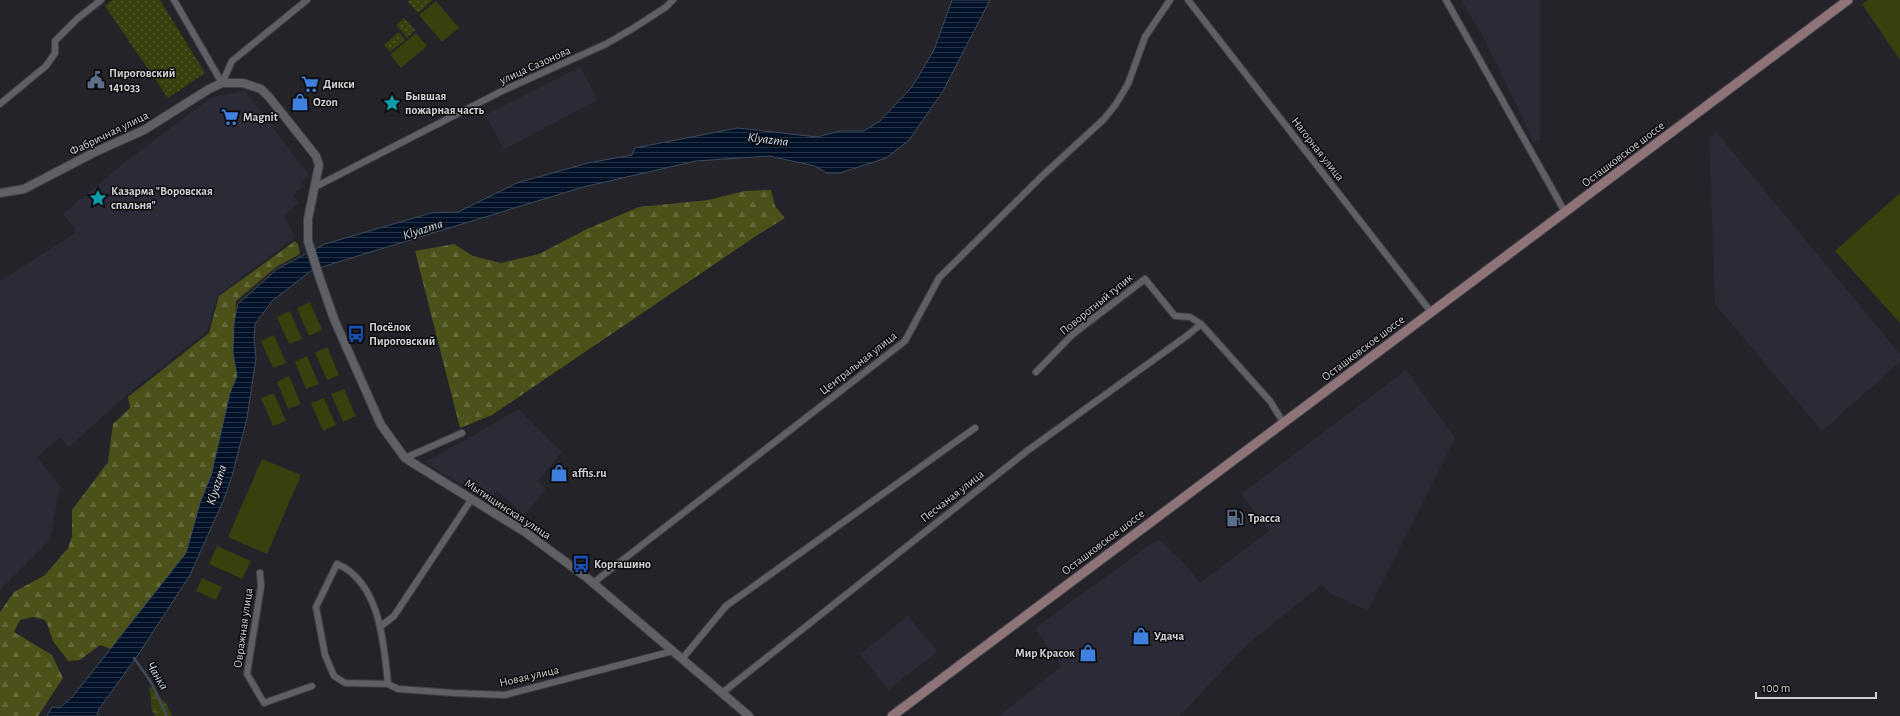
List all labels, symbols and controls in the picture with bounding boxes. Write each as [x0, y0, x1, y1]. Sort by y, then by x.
street label: улица Сазонова [497, 44, 573, 87]
place label: Пироговский 141033 [109, 67, 175, 93]
public building icon: Пироговский 141033 [86, 70, 106, 90]
supermarket icon: Дикси [300, 74, 320, 94]
place label: Дикси [323, 78, 355, 90]
place label: Бывшая пожарная часть [405, 90, 484, 116]
shop icon: Ozon [290, 92, 310, 112]
place icon: Бывшая пожарная часть [382, 93, 402, 113]
place label: Ozon [313, 96, 338, 108]
supermarket icon: Magnit [220, 107, 240, 127]
street label: Фабричная улица [68, 109, 151, 158]
place label: Magnit [243, 111, 278, 123]
street label: Нагорная улица [1289, 115, 1347, 184]
street label: Осташковское шоссе [1579, 119, 1667, 189]
water label: Klyazma [747, 131, 789, 149]
place label: Казарма "Воровская спальня" [111, 185, 213, 211]
place icon: Казарма "Воровская спальня" [88, 188, 108, 208]
water label: Klyazma [401, 217, 445, 243]
street label: Поворотный тупик [1057, 271, 1136, 338]
street label: Осташковское шоссе [1319, 313, 1407, 383]
place label: Посёлок Пироговский [369, 321, 435, 347]
bus stop icon: Посёлок Пироговский [346, 324, 366, 344]
street label: Центральная улица [817, 329, 900, 398]
water label: Klyazma [204, 463, 230, 507]
shop icon: affis.ru [549, 463, 569, 483]
place label: affis.ru [572, 467, 607, 479]
street label: Песчаная улица [918, 467, 987, 525]
street label: Мытищинская улица [462, 477, 554, 542]
street label: Осташковское шоссе [1059, 507, 1147, 577]
fuel station icon: Трасса [1225, 508, 1245, 528]
place label: Трасса [1248, 512, 1281, 524]
bus stop icon: Коргашино [571, 554, 591, 574]
place label: Коргашино [594, 558, 651, 570]
street label: Овражная улица [231, 587, 256, 669]
shop icon: Удача [1131, 626, 1151, 646]
place label: Удача [1154, 630, 1184, 642]
shop icon: Мир Красок [1078, 643, 1098, 663]
place label: Мир Красок [1015, 647, 1075, 659]
water label: Чанка [144, 660, 171, 693]
street label: Новая улица [498, 663, 561, 690]
scale bar [1756, 674, 1876, 700]
text: 100 m [1762, 682, 1790, 694]

